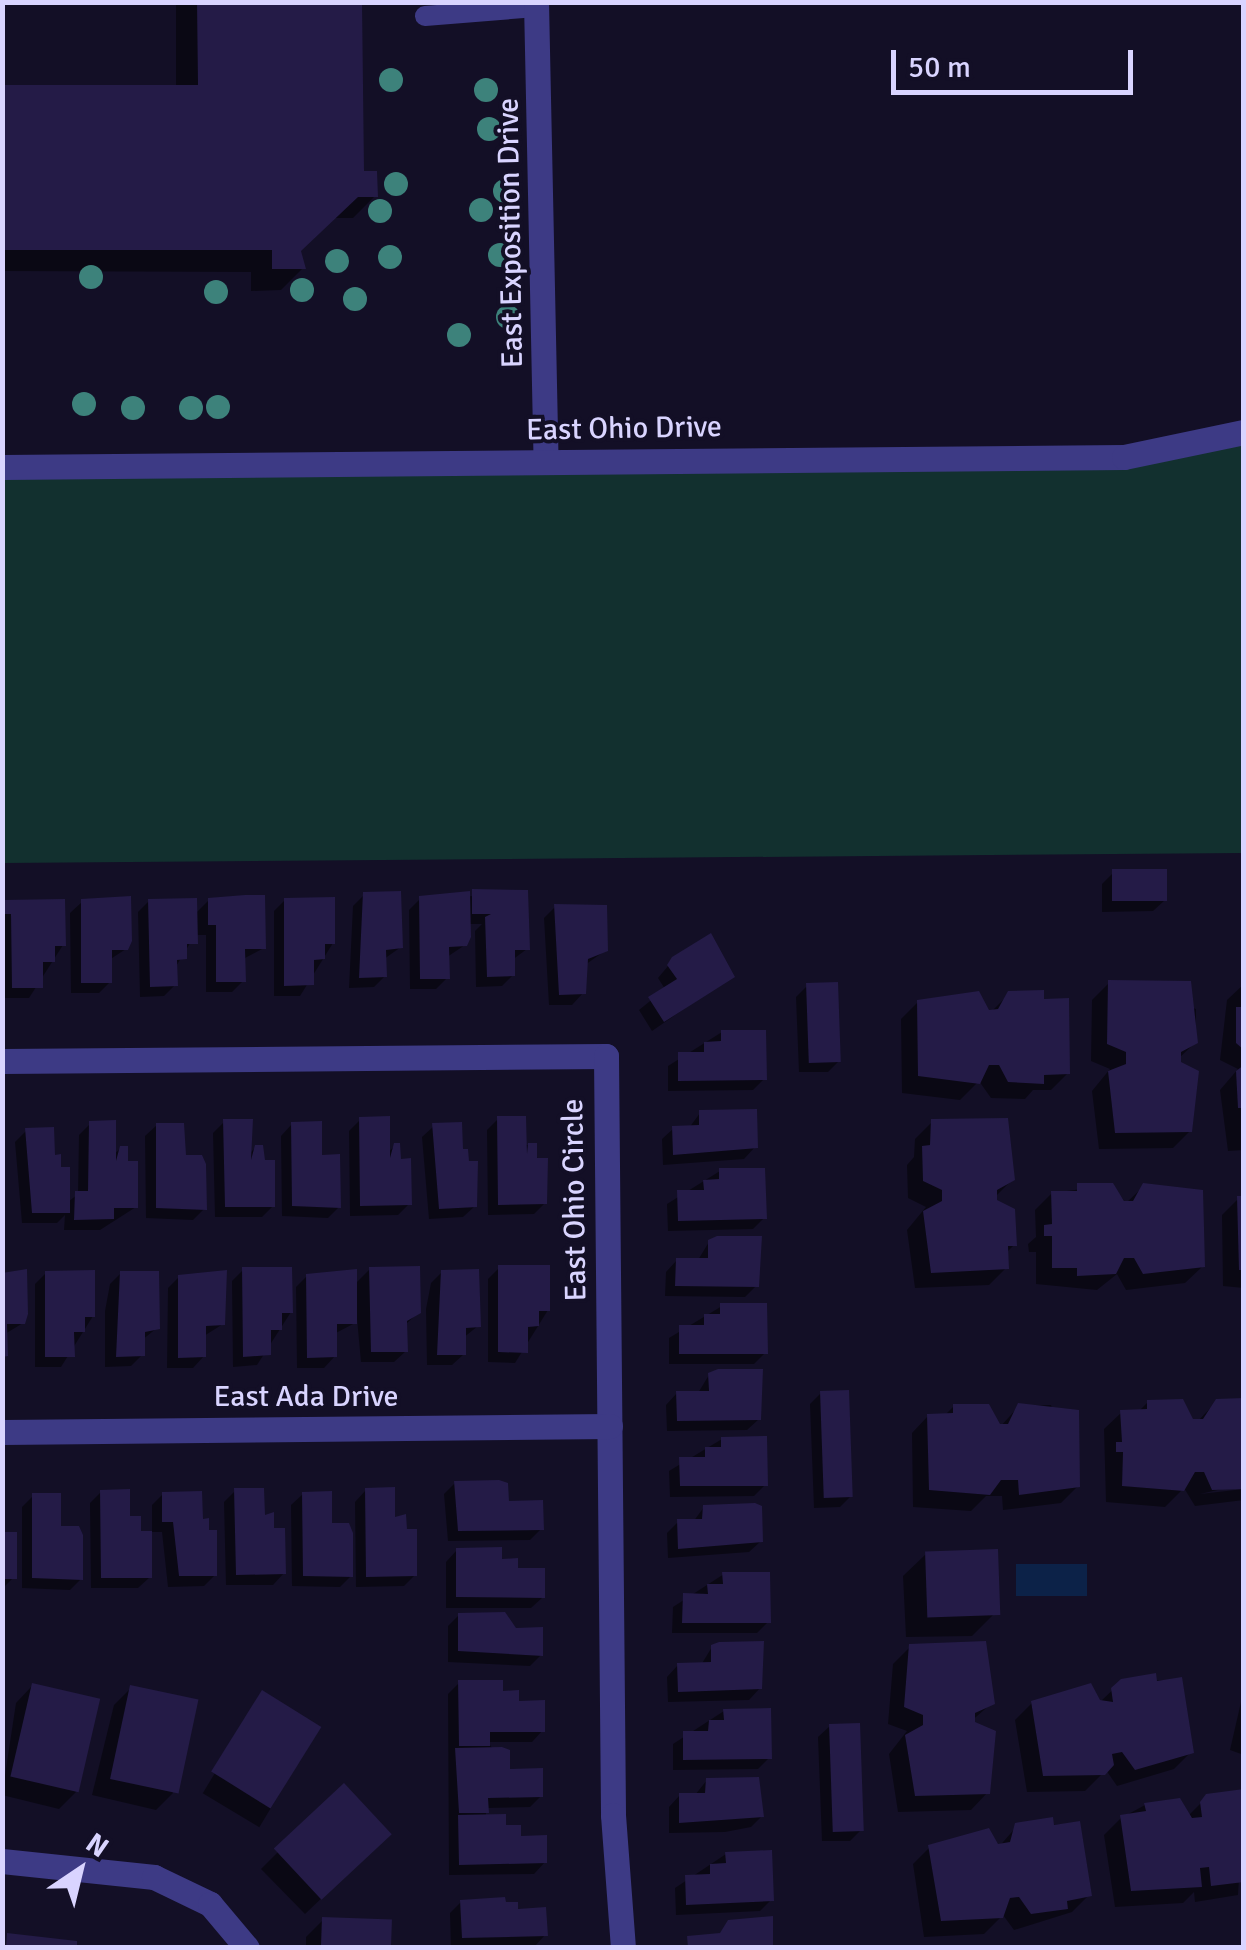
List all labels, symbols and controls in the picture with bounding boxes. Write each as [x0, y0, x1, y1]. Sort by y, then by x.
scale bar [896, 30, 1138, 92]
text: 50 m [908, 49, 971, 86]
street label: East Exposition Drive [491, 98, 531, 368]
street label: East Ohio Drive [526, 409, 722, 449]
street label: East Ohio Circle [555, 1098, 595, 1302]
street label: East Ada Drive [213, 1379, 399, 1415]
north arrow [30, 1820, 130, 1920]
text: N [79, 1826, 115, 1865]

